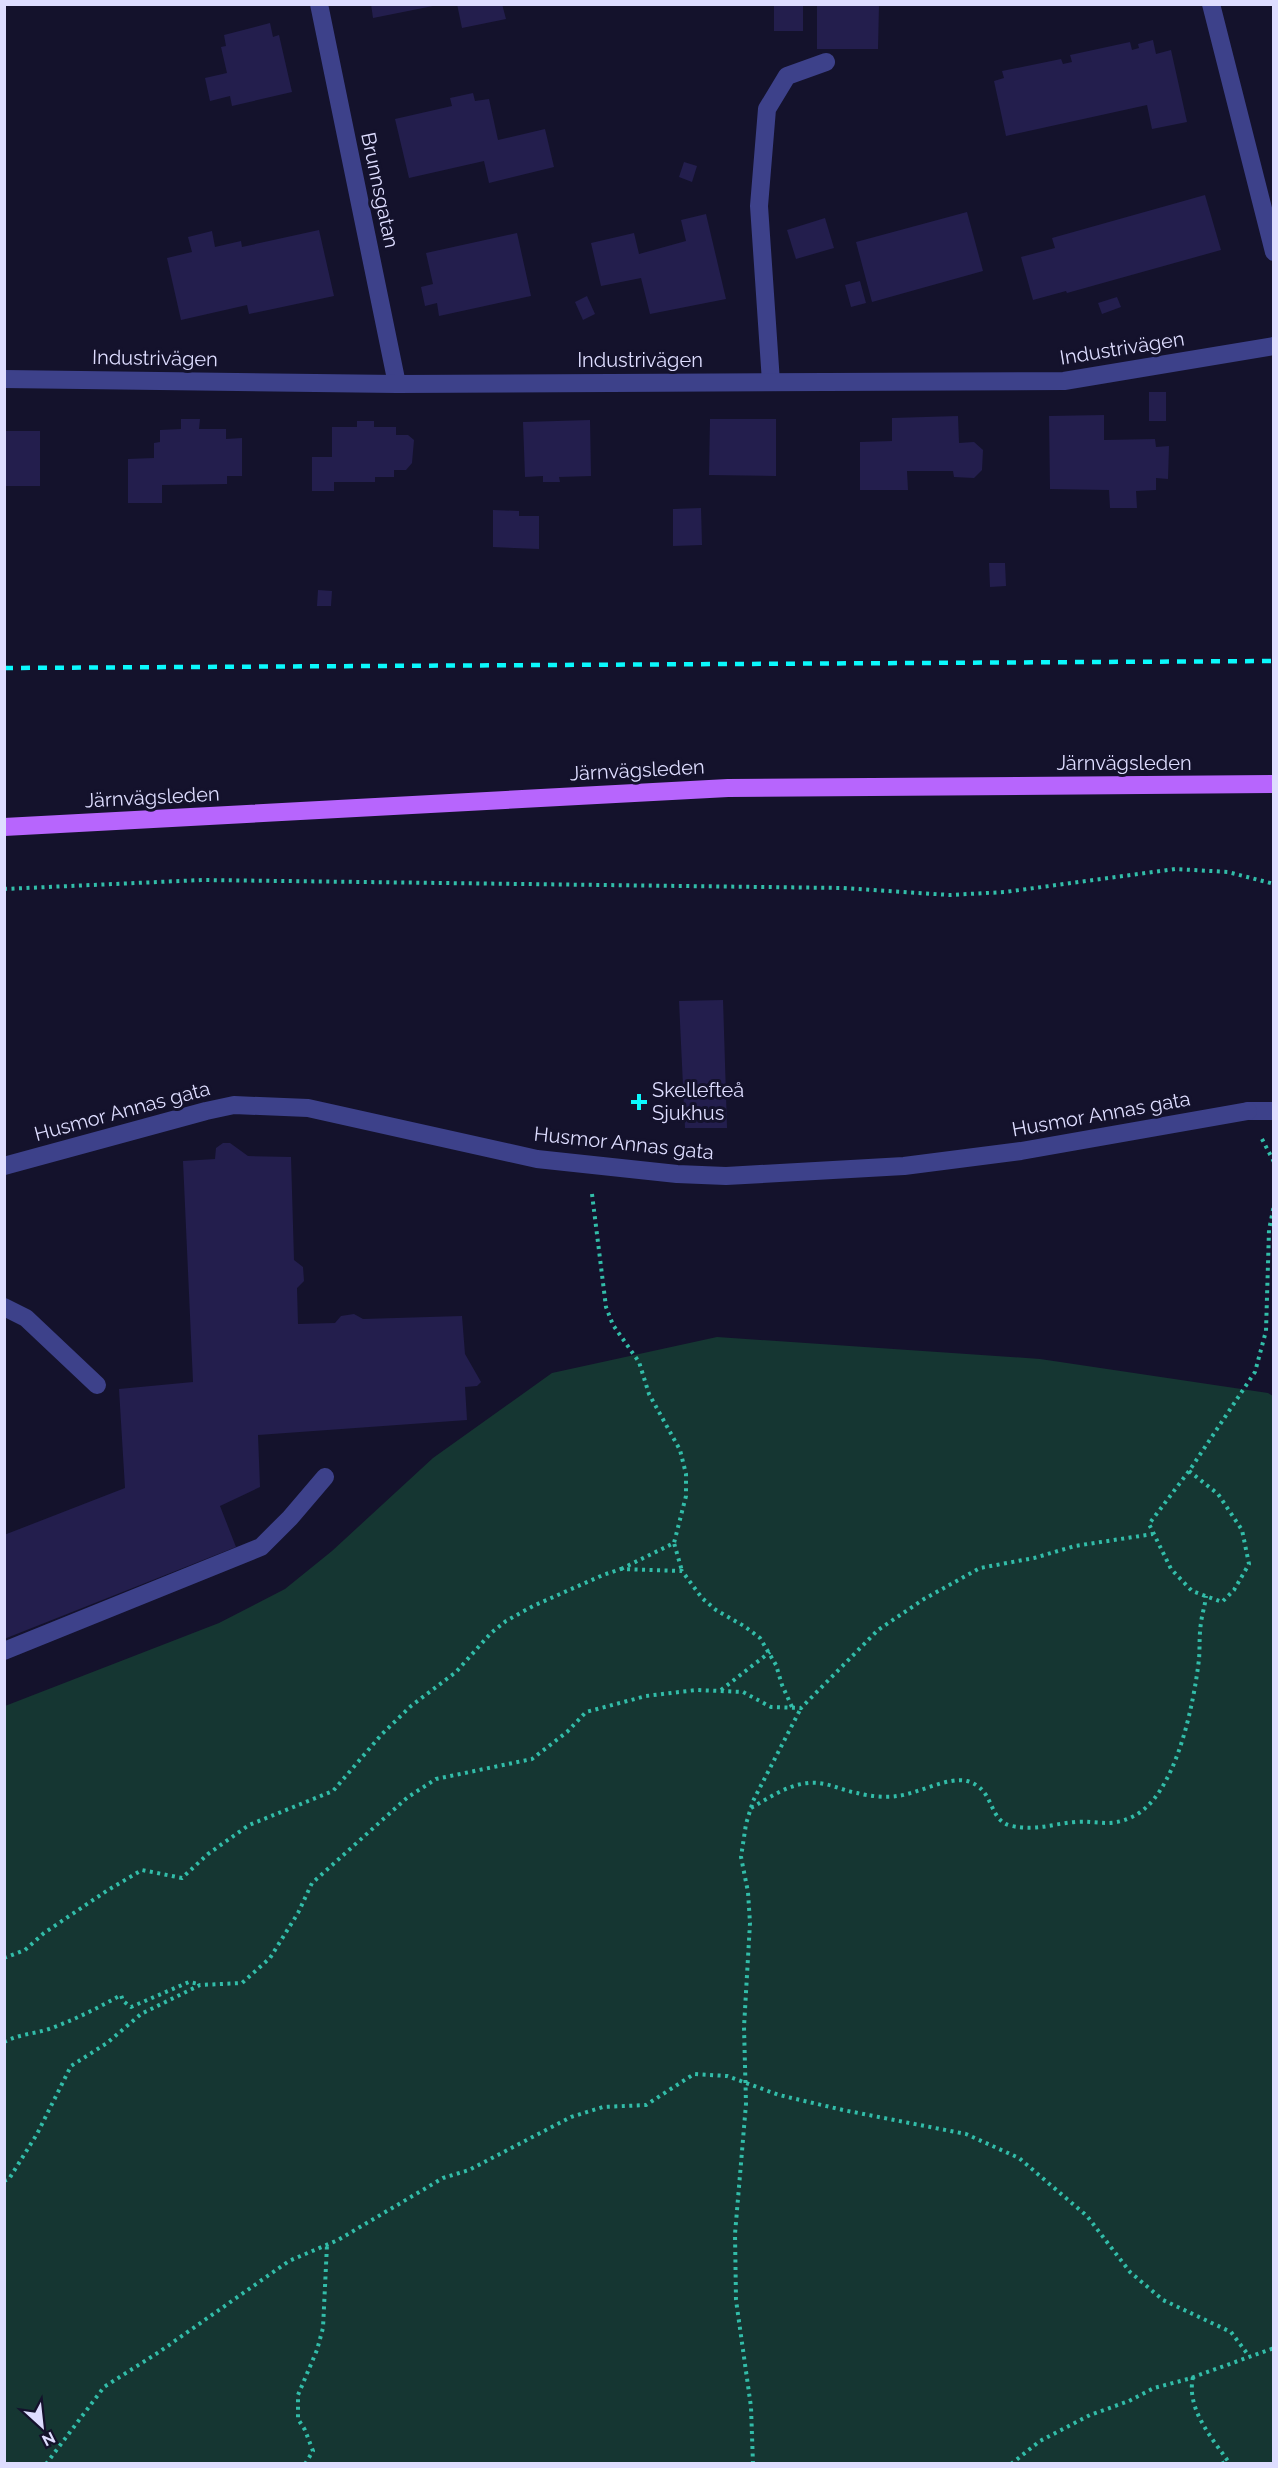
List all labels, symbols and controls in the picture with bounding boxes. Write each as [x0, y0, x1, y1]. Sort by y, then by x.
street label: Brunnsgatan [356, 130, 404, 250]
street label: Industrivägen [1058, 326, 1186, 370]
street label: Industrivägen [92, 345, 218, 371]
street label: Industrivägen [577, 348, 703, 372]
street label: Järnvägsleden [1056, 751, 1192, 775]
street label: Järnvägsleden [569, 754, 705, 786]
street label: Järnvägsleden [84, 781, 220, 813]
street label: Husmor Annas gata [32, 1076, 212, 1146]
place label: Skellefteå Sjukhus [652, 1078, 744, 1125]
street label: Husmor Annas gata [1010, 1086, 1192, 1142]
marker: Skellefteå Sjukhus [630, 1093, 648, 1111]
street label: Husmor Annas gata [533, 1122, 715, 1164]
north arrow [12, 2396, 72, 2456]
text: N [39, 2428, 58, 2450]

